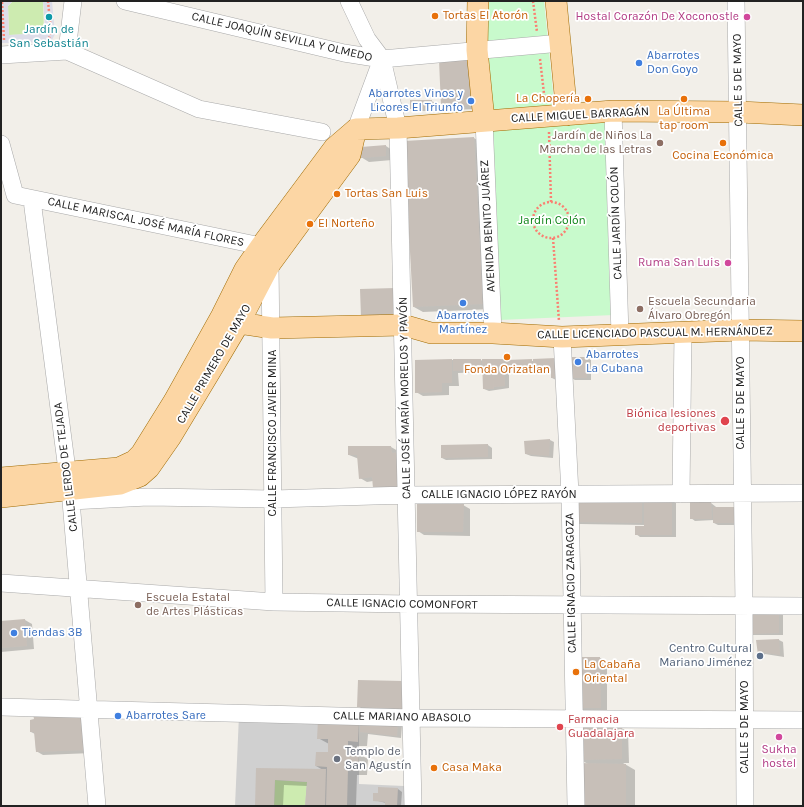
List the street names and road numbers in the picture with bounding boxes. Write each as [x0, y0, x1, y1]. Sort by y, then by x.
street label: CALLE JOAQUÍN SEVILLA Y OLMEDO [190, 9, 374, 65]
street label: CALLE 5 DE MAYO [730, 33, 746, 127]
street label: CALLE MIGUEL BARRAGÁN [511, 104, 649, 126]
street label: AVENIDA BENITO JUÁREZ [477, 160, 499, 292]
street label: CALLE JARDÍN COLÓN [607, 166, 625, 280]
street label: CALLE MARISCAL JOSÉ MARÍA FLORES [46, 194, 246, 250]
street label: CALLE JOSÉ MARÍA MORELOS Y PAVÓN [396, 297, 414, 499]
street label: CALLE PRIMERO DE MAYO [174, 302, 254, 426]
street label: CALLE LICENCIADO PASCUAL M. HERNÁNDEZ [537, 324, 773, 342]
street label: CALLE FRANCISCO JAVIER MINA [266, 350, 280, 516]
street label: CALLE 5 DE MAYO [734, 356, 748, 450]
street label: CALLE LERDO DE TEJADA [51, 402, 81, 532]
street label: CALLE IGNACIO LÓPEZ RAYÓN [421, 488, 577, 502]
street label: CALLE IGNACIO ZARAGOZA [563, 513, 579, 653]
street label: CALLE IGNACIO COMONFORT [326, 595, 478, 613]
street label: CALLE 5 DE MAYO [738, 680, 752, 774]
street label: CALLE MARIANO ABASOLO [333, 709, 471, 725]

